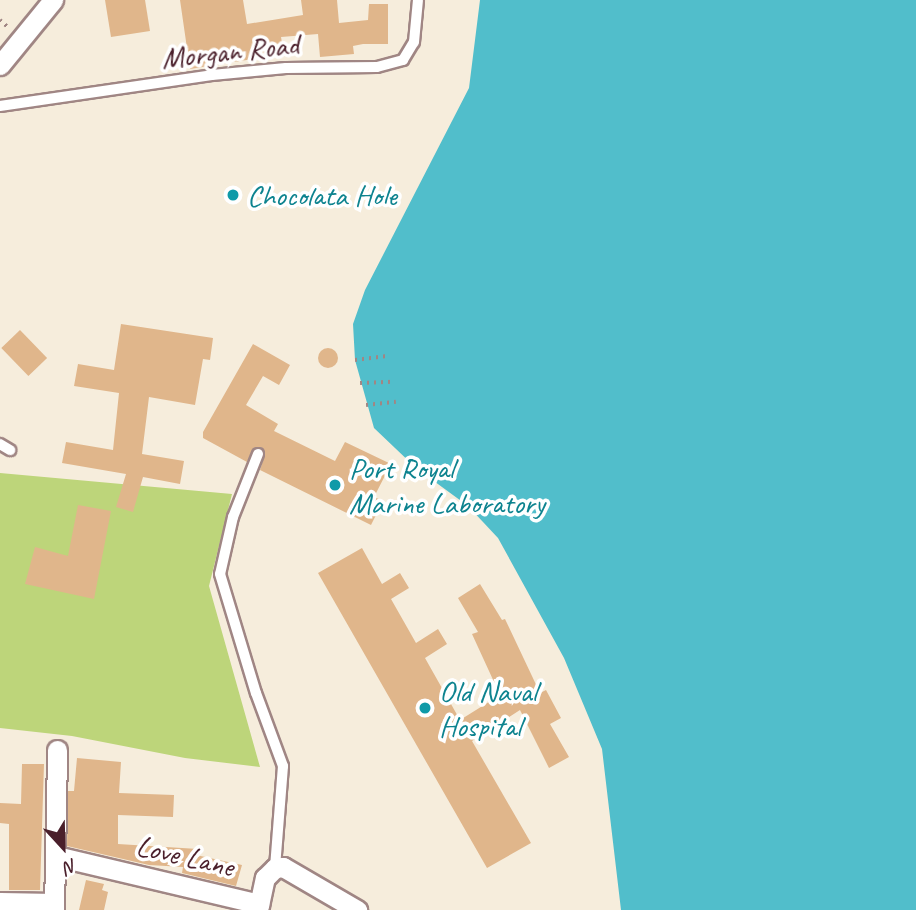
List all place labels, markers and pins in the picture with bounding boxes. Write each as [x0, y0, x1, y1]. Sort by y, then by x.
place label: Chocolata Hole [247, 177, 397, 213]
marker: Chocolata Hole [225, 187, 241, 203]
place label: Port Royal Marine Laboratory [349, 450, 545, 520]
marker: Port Royal Marine Laboratory [327, 477, 343, 493]
place label: Old Naval Hospital [439, 673, 536, 744]
marker: Old Naval Hospital [417, 700, 433, 716]

